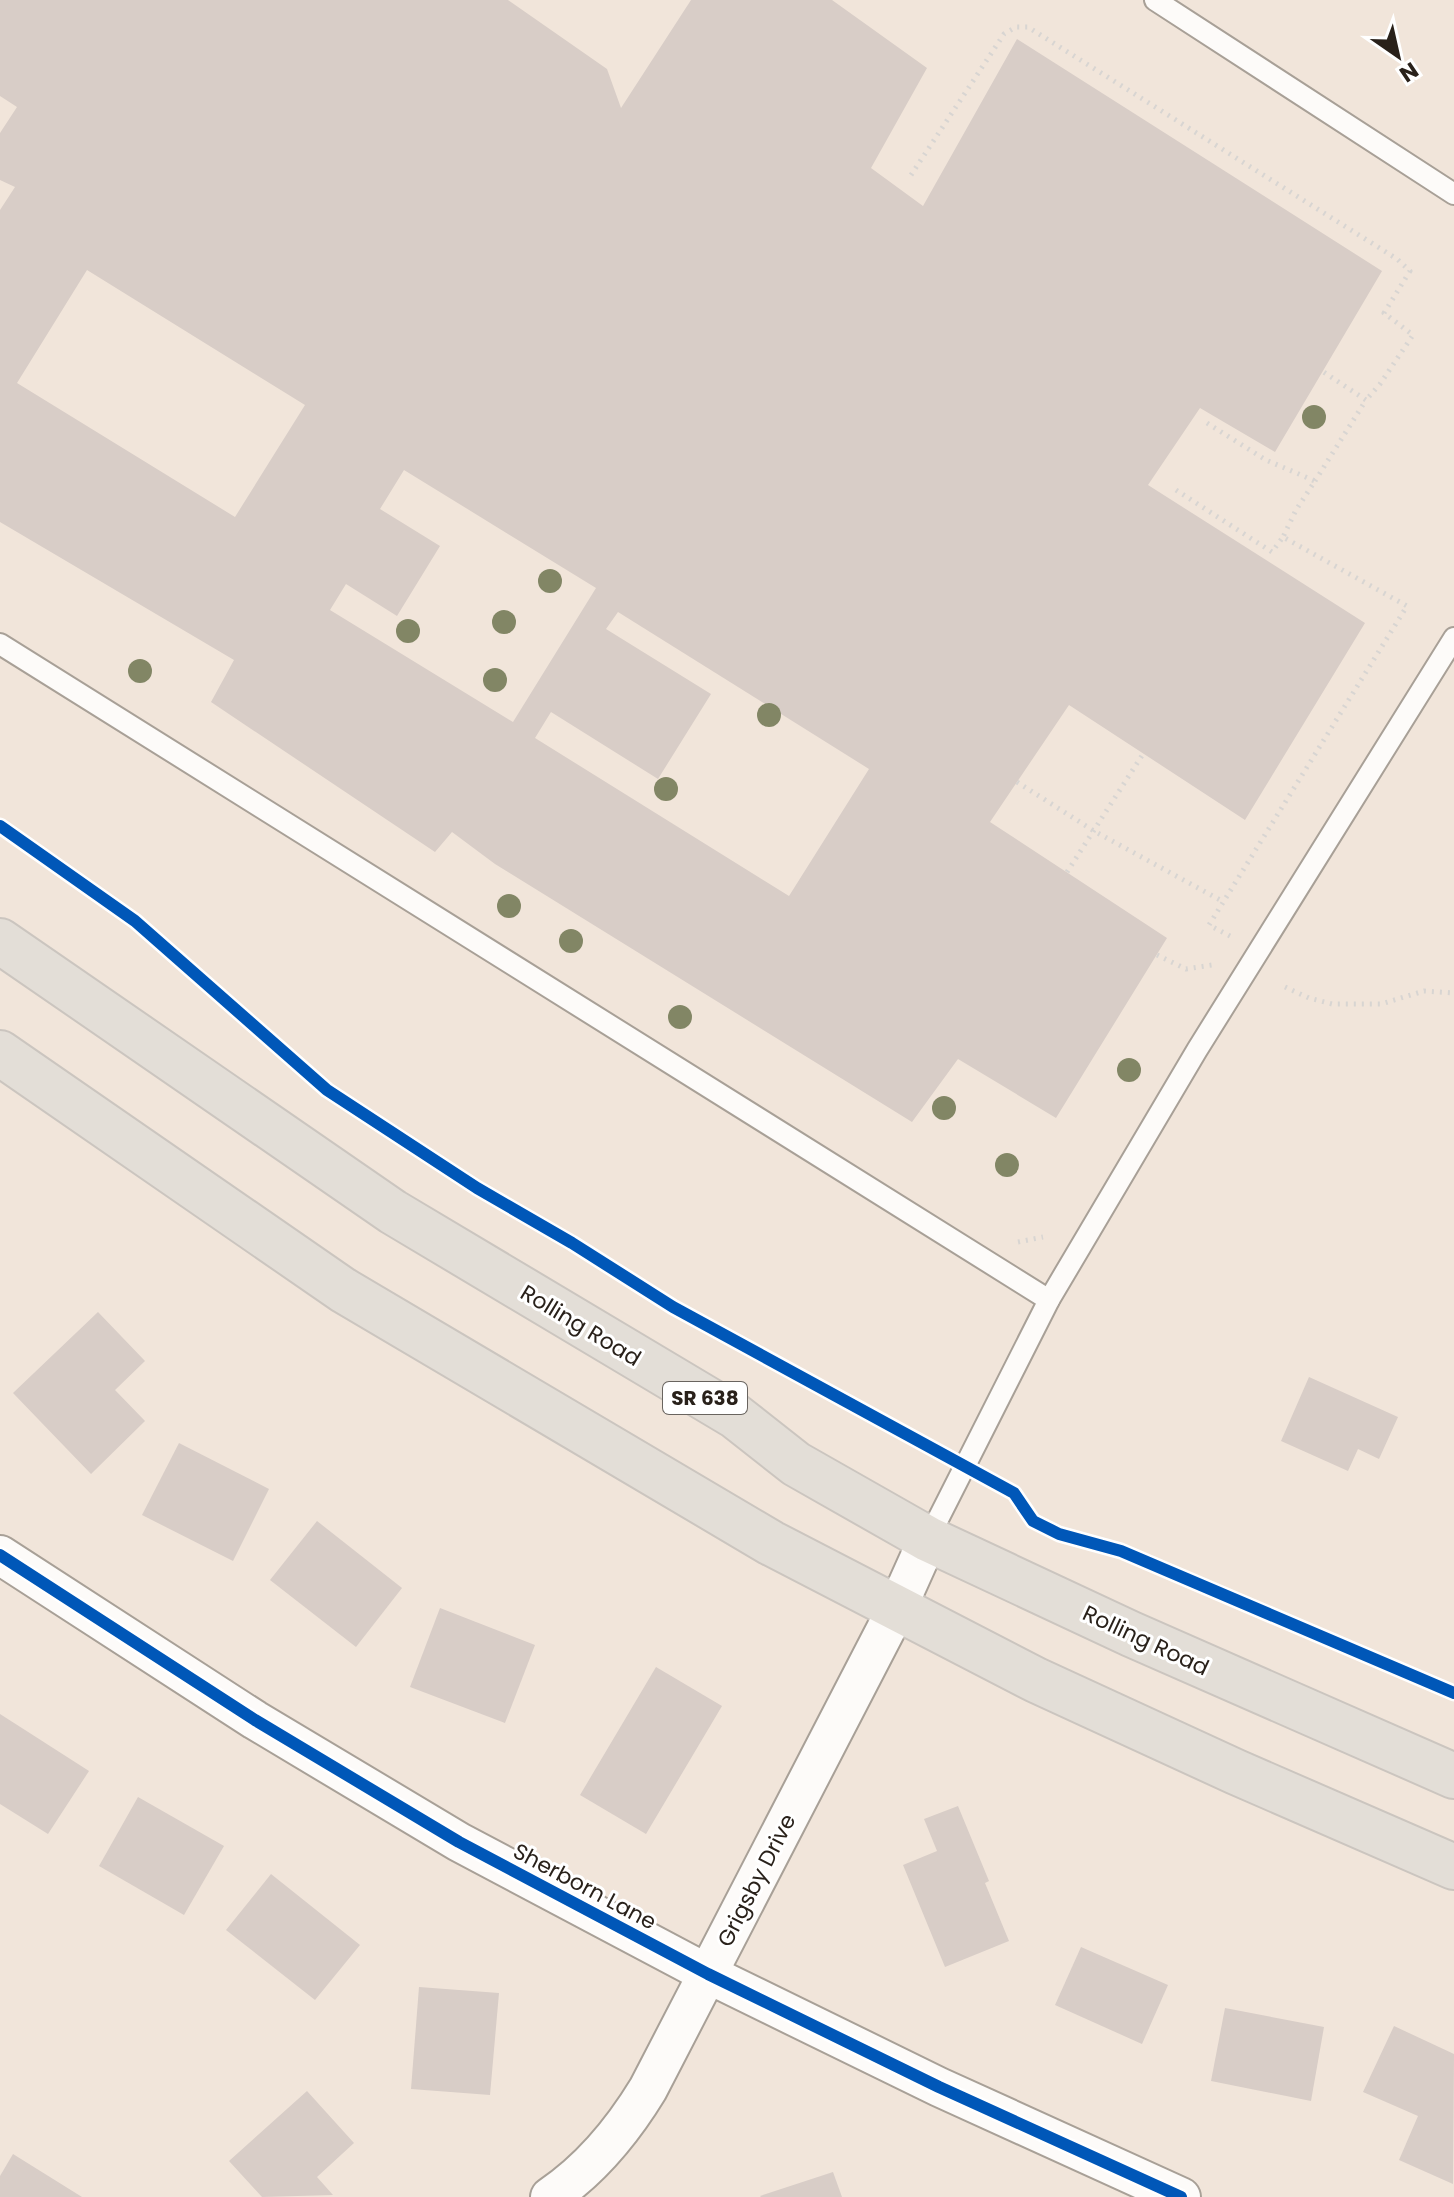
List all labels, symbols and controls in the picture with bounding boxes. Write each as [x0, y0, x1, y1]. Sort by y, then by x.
north arrow [1358, 16, 1438, 96]
text: N [1393, 55, 1424, 90]
street label: Rolling Road [515, 1277, 647, 1374]
road number: SR 638 [663, 1382, 747, 1414]
street label: Rolling Road [1078, 1598, 1214, 1683]
street label: Grigsby Drive [710, 1808, 803, 1952]
street label: Sherborn Lane [508, 1836, 662, 1937]

